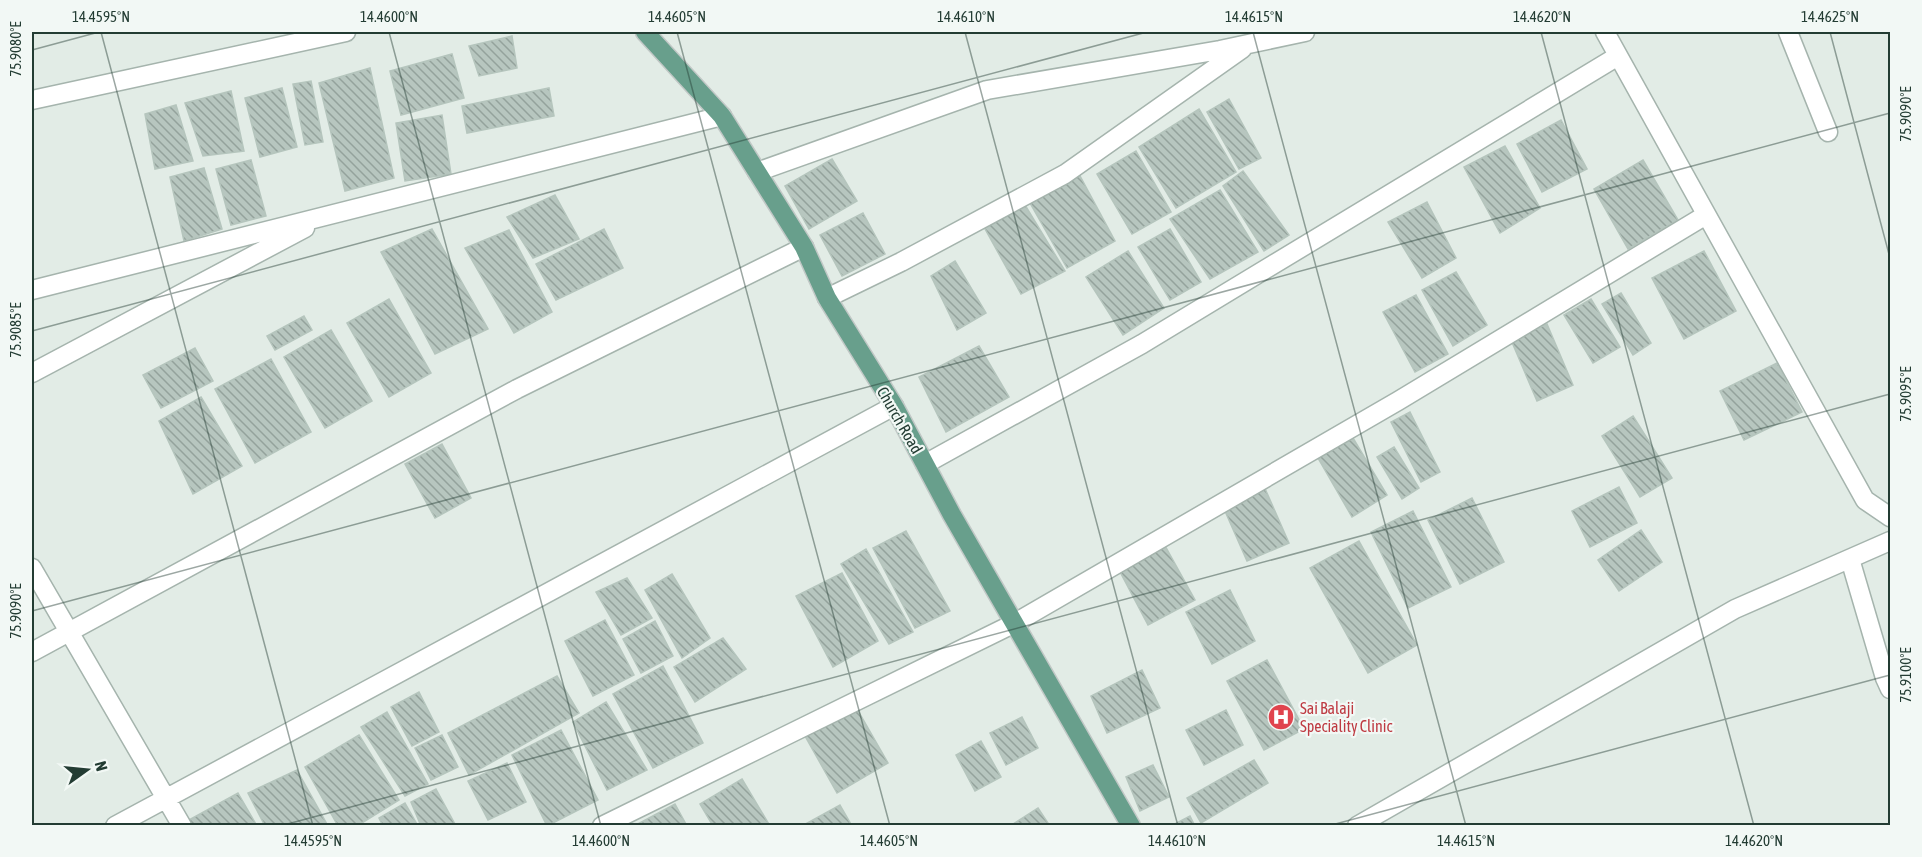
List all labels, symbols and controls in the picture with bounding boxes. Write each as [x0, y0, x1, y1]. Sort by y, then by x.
text: 14.4595°N [72, 8, 130, 25]
text: 14.4600°N [360, 8, 418, 25]
text: 14.4605°N [648, 8, 706, 25]
text: 14.4610°N [937, 8, 995, 25]
text: 14.4615°N [1225, 8, 1283, 25]
text: 14.4620°N [1513, 8, 1571, 25]
text: 14.4625°N [1801, 8, 1859, 25]
text: 75.9080°E [7, 21, 24, 77]
text: 75.9090°E [1897, 86, 1914, 142]
text: 75.9085°E [7, 302, 24, 358]
text: 75.9095°E [1897, 366, 1914, 422]
street label: Church Road [874, 384, 926, 456]
text: 75.9090°E [7, 583, 24, 639]
text: 75.9100°E [1897, 647, 1914, 703]
place label: Sai Balaji Speciality Clinic [1300, 699, 1392, 736]
hospital icon: Sai Balaji Speciality Clinic [1266, 702, 1296, 732]
north arrow [57, 740, 117, 800]
text: N [92, 759, 111, 773]
text: 14.4595°N [284, 832, 342, 849]
text: 14.4600°N [572, 832, 630, 849]
text: 14.4605°N [860, 832, 918, 849]
text: 14.4610°N [1148, 832, 1206, 849]
text: 14.4615°N [1437, 832, 1495, 849]
text: 14.4620°N [1725, 832, 1783, 849]

